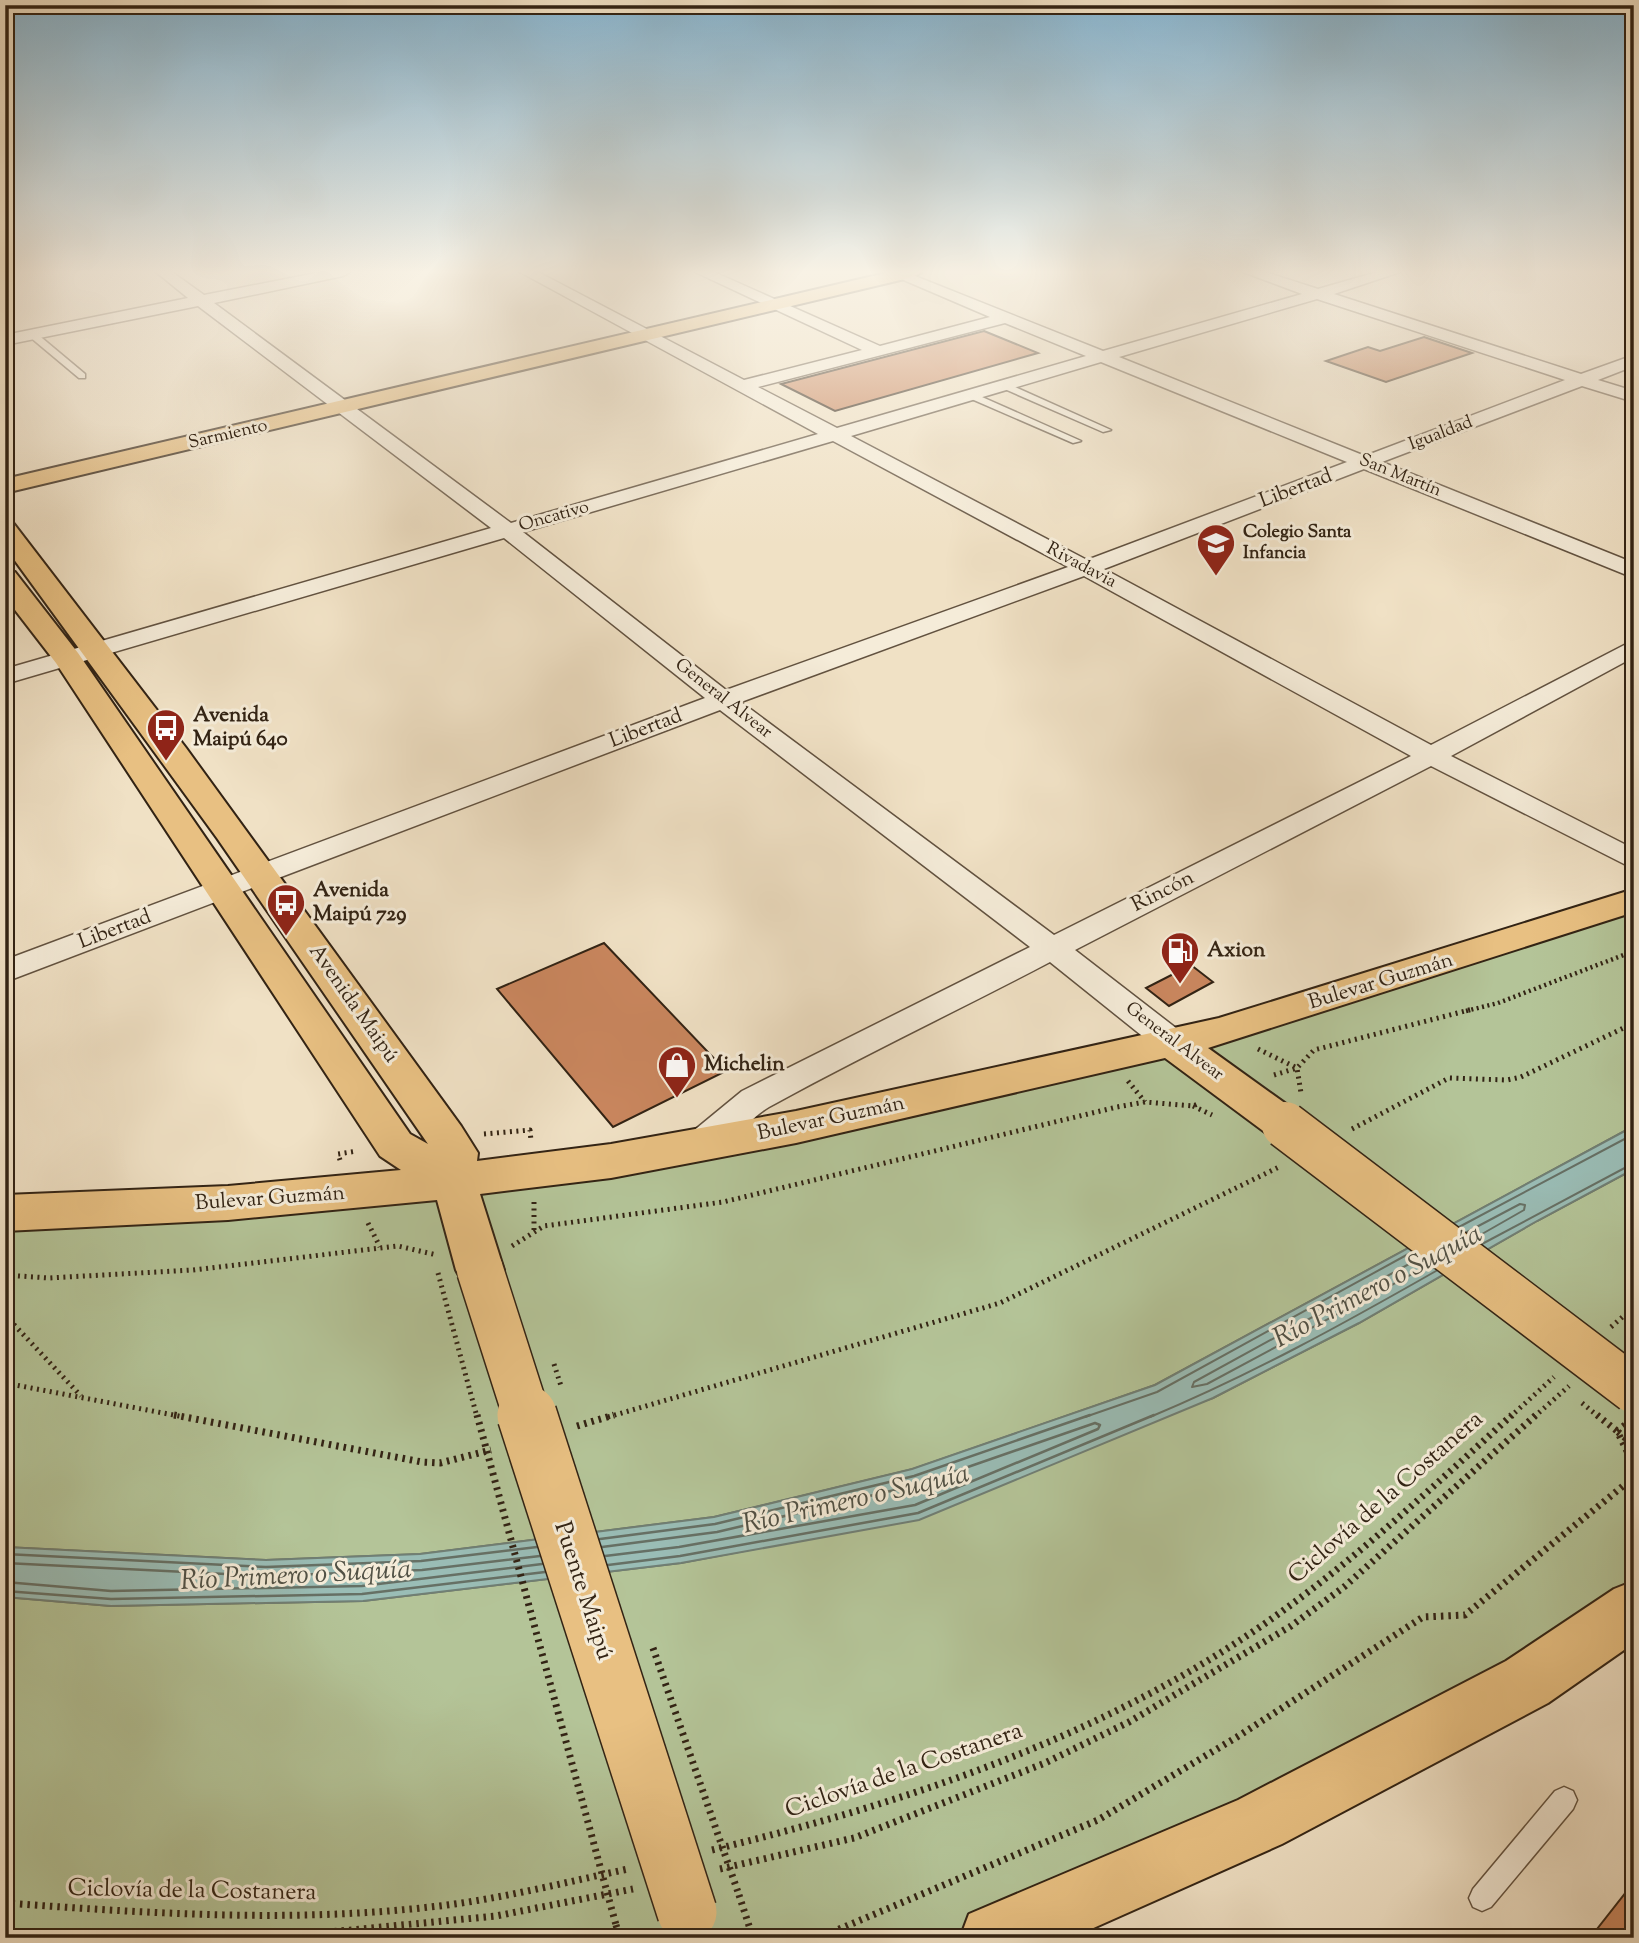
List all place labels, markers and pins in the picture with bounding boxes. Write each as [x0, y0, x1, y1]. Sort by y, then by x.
place label: Colegio Santa Infancia [1243, 520, 1352, 567]
school or university icon: Colegio Santa Infancia [1195, 522, 1237, 577]
place label: Avenida Maipú 640 [193, 701, 288, 755]
bus stop icon: Avenida Maipú 640 [145, 707, 187, 762]
place label: Avenida Maipú 729 [313, 876, 406, 930]
bus stop icon: Avenida Maipú 729 [265, 882, 307, 937]
fuel station icon: Axion [1159, 930, 1201, 985]
place label: Axion [1207, 936, 1266, 966]
shop icon: Michelin [656, 1044, 698, 1099]
place label: Michelin [704, 1050, 785, 1080]

